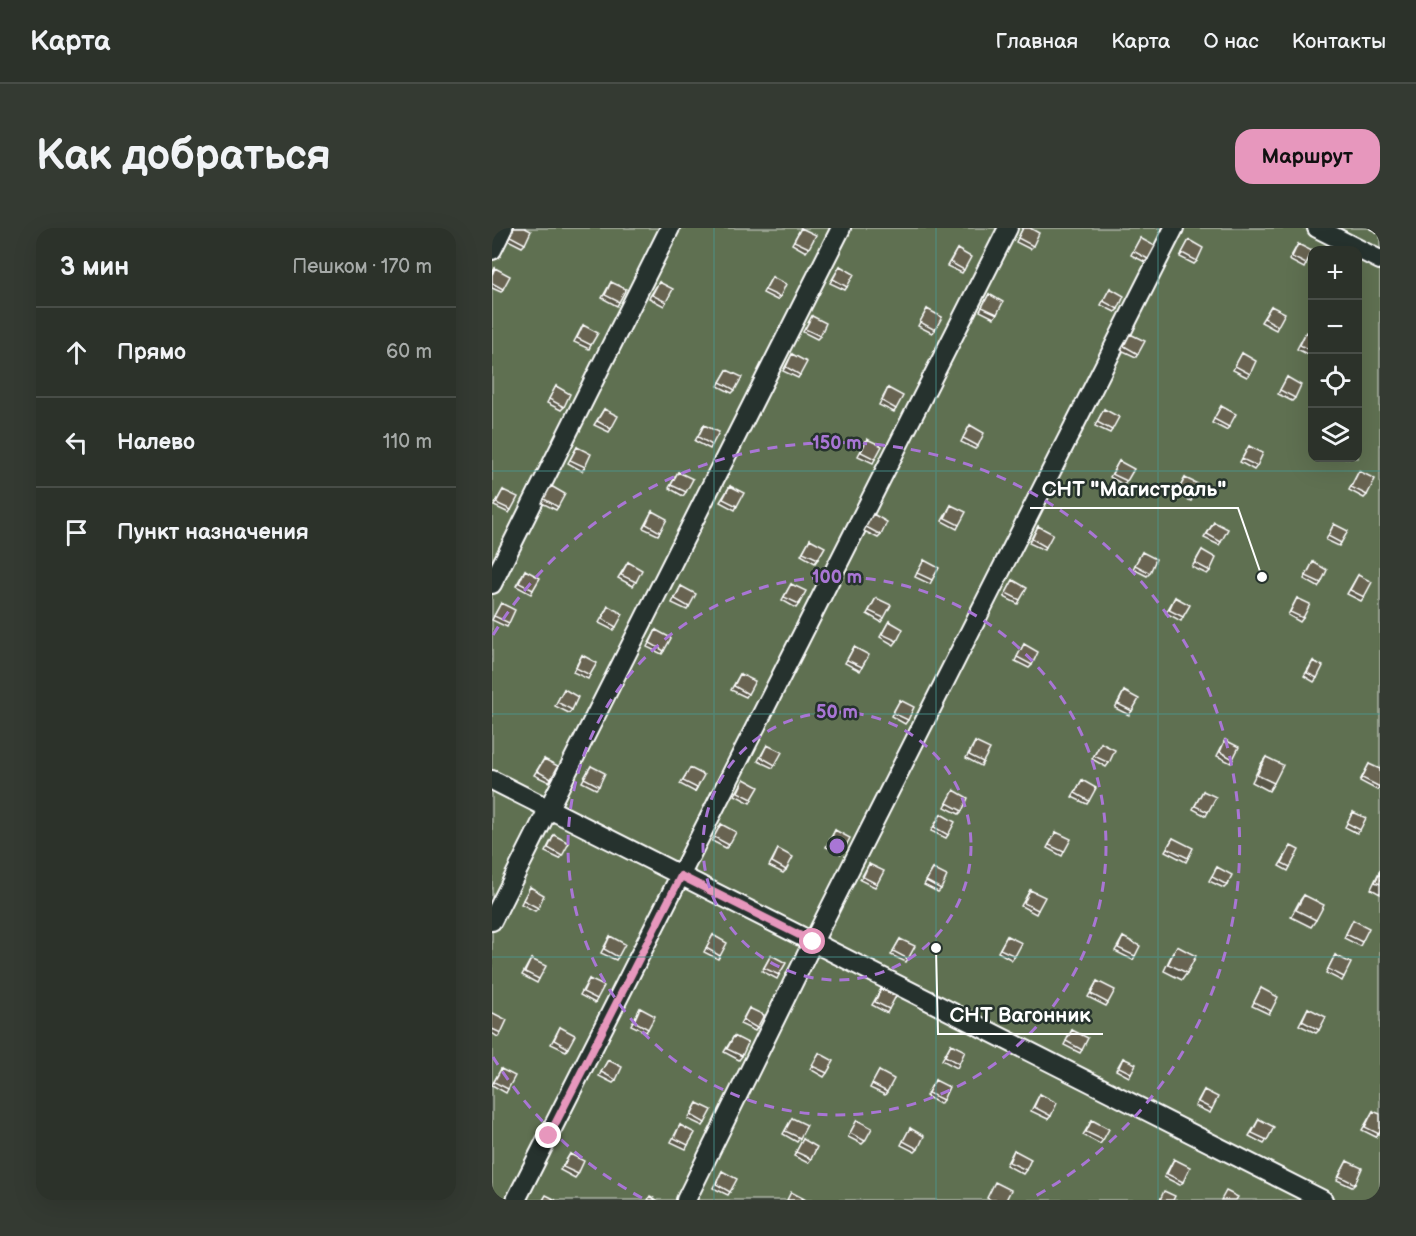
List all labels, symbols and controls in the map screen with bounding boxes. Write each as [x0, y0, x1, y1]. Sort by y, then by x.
text: Карта [30, 25, 110, 58]
text: Главная [995, 29, 1078, 54]
text: Карта [1111, 29, 1170, 54]
text: О нас [1203, 29, 1259, 54]
text: Контакты [1292, 29, 1386, 54]
button: Маршрут [1235, 129, 1380, 184]
text: Как добраться [36, 131, 331, 182]
map controls [1308, 246, 1362, 462]
button: + [1308, 246, 1362, 300]
text: 3 мин [60, 252, 129, 283]
text: Пешком · 170 m [292, 255, 432, 279]
button: − [1308, 300, 1362, 354]
icon: ahead [60, 336, 93, 369]
text: Прямо [117, 339, 186, 366]
text: 60 m [386, 340, 432, 364]
button: locate [1308, 354, 1362, 408]
button: layers [1308, 408, 1362, 462]
icon: left [60, 426, 93, 459]
text: Налево [117, 429, 195, 456]
text: 110 m [383, 430, 432, 454]
text: 150 m [812, 433, 862, 454]
callout: СНТ "Магистраль" [1030, 469, 1238, 508]
text: СНТ "Магистраль" [1042, 477, 1226, 502]
icon: arrive [60, 516, 93, 549]
text: Пункт назначения [117, 519, 309, 546]
text: 100 m [812, 567, 862, 588]
text: 50 m [816, 702, 858, 723]
centre of rings [827, 836, 847, 856]
route start [799, 928, 825, 954]
callout: СНТ Вагонник [938, 995, 1103, 1034]
text: СНТ Вагонник [949, 1003, 1091, 1028]
route end [535, 1122, 561, 1148]

